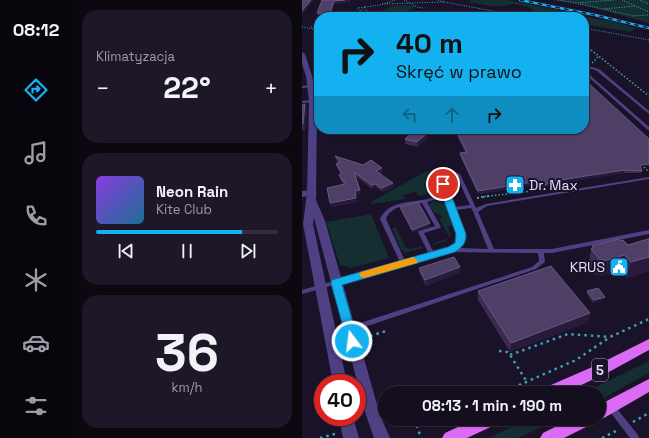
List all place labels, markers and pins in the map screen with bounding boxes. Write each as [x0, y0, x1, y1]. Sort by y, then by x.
pin [426, 167, 460, 201]
pharmacy icon: Dr. Max [504, 174, 526, 196]
place label: Dr. Max [529, 176, 578, 194]
public building icon: KRUS [608, 256, 630, 278]
place label: KRUS [570, 258, 605, 276]

